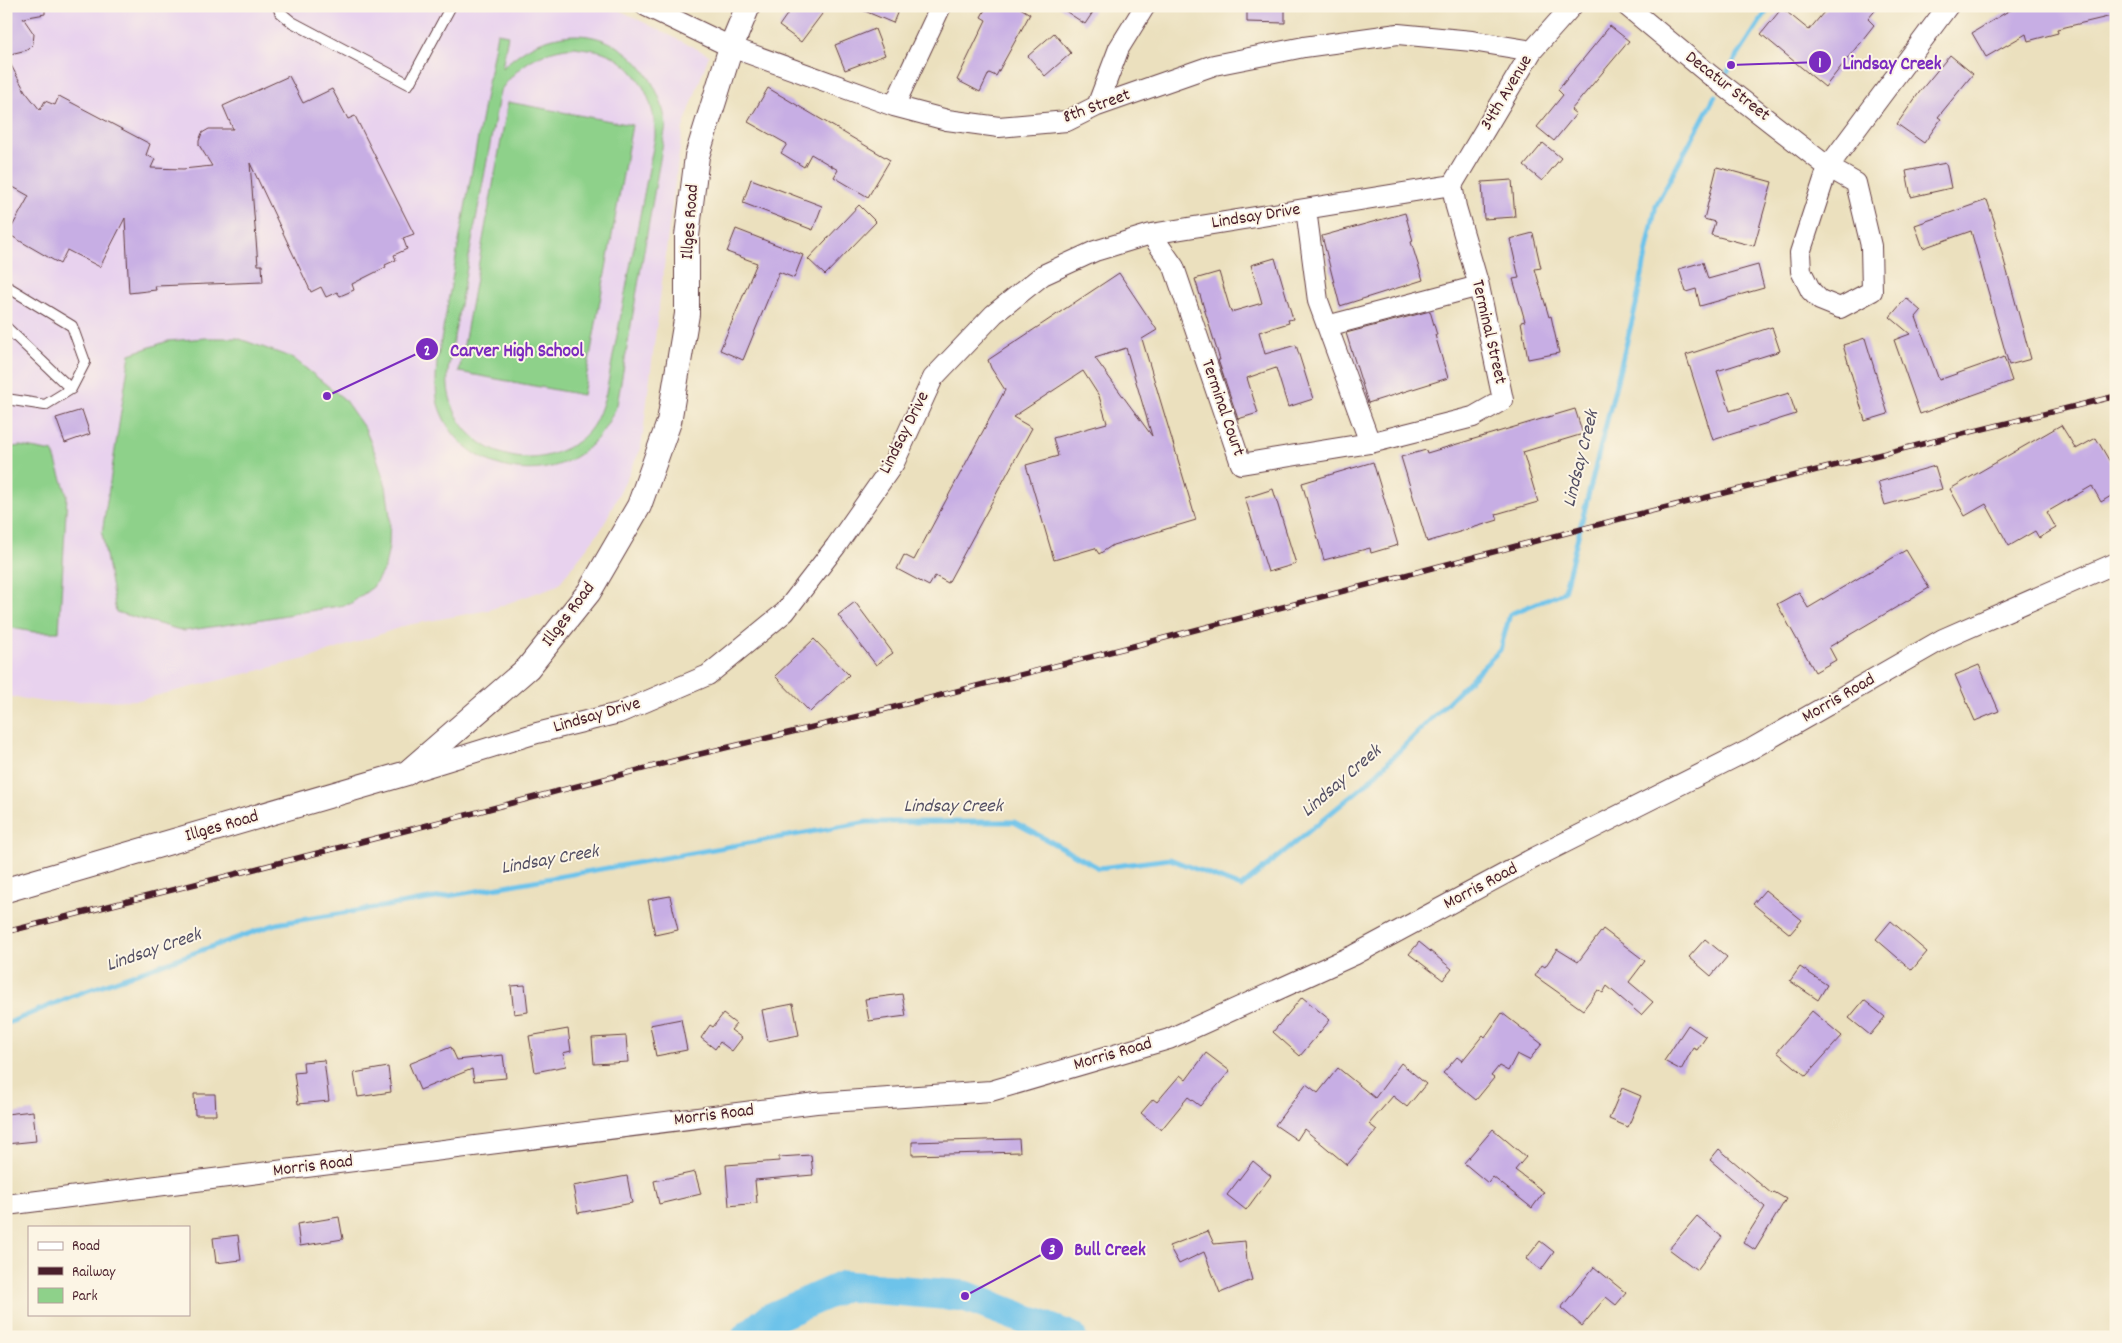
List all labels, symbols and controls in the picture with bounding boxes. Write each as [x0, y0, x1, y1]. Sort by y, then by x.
callout: Lindsay Creek [1808, 45, 1952, 79]
street label: Decatur Street [1679, 46, 1775, 128]
street label: 34th Avenue [1475, 51, 1539, 135]
text: Lindsay Creek [1843, 52, 1942, 79]
text: 1 [1818, 53, 1822, 75]
street label: 8th Street [1060, 83, 1134, 131]
street label: Illges Road [676, 184, 706, 260]
street label: Lindsay Drive [1210, 198, 1302, 236]
street label: Terminal Street [1464, 277, 1512, 387]
callout: Carver High School [415, 332, 594, 366]
text: Carver High School [450, 339, 584, 366]
text: 2 [424, 341, 430, 363]
street label: Terminal Court [1194, 356, 1250, 460]
street label: Lindsay Drive [874, 387, 936, 479]
water label: Lindsay Creek [1557, 406, 1608, 510]
street label: Illges Road [536, 577, 602, 653]
street label: Morris Road [1798, 668, 1880, 730]
street label: Lindsay Drive [551, 692, 644, 740]
water label: Lindsay Creek [1296, 738, 1390, 825]
water label: Lindsay Creek [904, 794, 1005, 821]
street label: Illges Road [182, 805, 262, 849]
water label: Lindsay Creek [499, 839, 603, 883]
street label: Morris Road [1440, 857, 1522, 917]
water label: Lindsay Creek [103, 921, 207, 980]
street label: Morris Road [1071, 1032, 1155, 1078]
street label: Morris Road [672, 1099, 756, 1133]
street label: Morris Road [271, 1150, 355, 1184]
legend [28, 1226, 190, 1316]
callout: Bull Creek [1039, 1232, 1156, 1266]
text: Road [72, 1236, 100, 1258]
text: Bull Creek [1074, 1238, 1146, 1265]
text: 3 [1049, 1240, 1056, 1262]
text: Railway [72, 1262, 116, 1284]
text: Park [72, 1286, 98, 1308]

